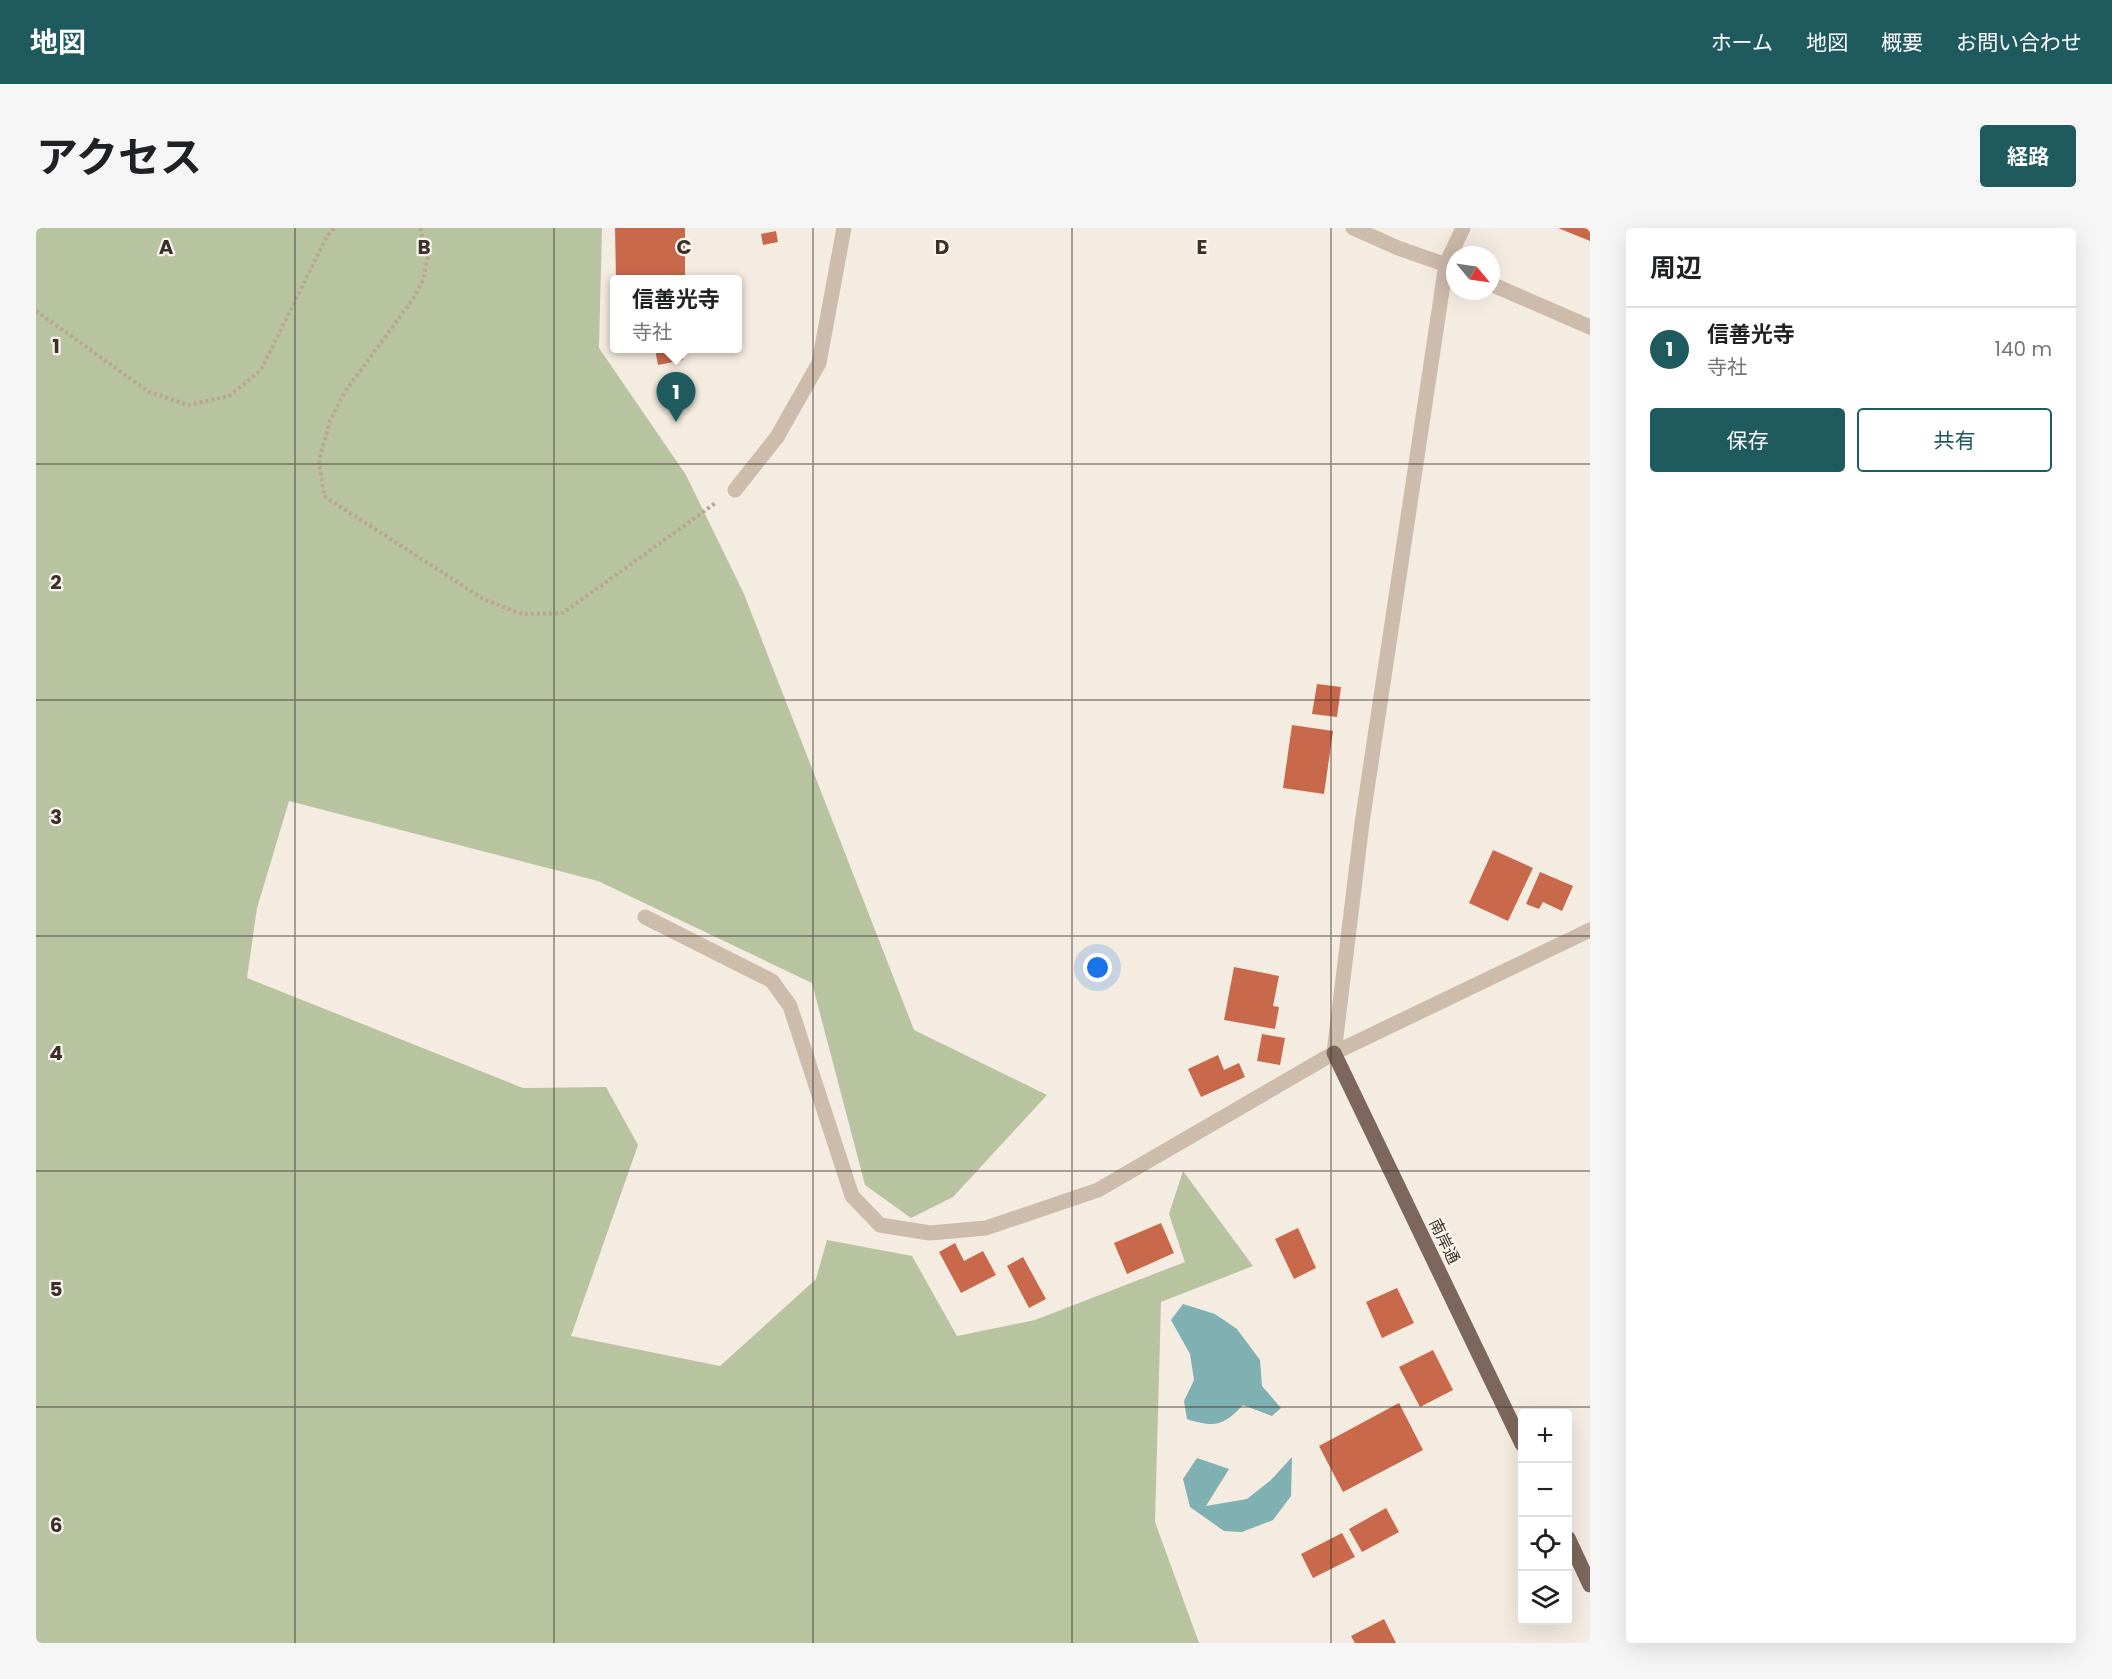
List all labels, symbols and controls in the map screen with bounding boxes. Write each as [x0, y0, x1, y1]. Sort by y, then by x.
text: 地図 [30, 23, 86, 62]
text: ホーム [1711, 28, 1773, 57]
text: 地図 [1806, 28, 1848, 57]
text: 概要 [1881, 28, 1923, 57]
text: お問い合わせ [1956, 28, 2082, 57]
button: 経路 [1980, 125, 2076, 187]
text: アクセス [36, 128, 202, 187]
text: A [159, 233, 174, 261]
text: B [417, 233, 431, 261]
text: C [676, 233, 692, 261]
text: D [935, 233, 949, 261]
text: E [1197, 233, 1207, 261]
north arrow [1446, 246, 1500, 300]
text: 周辺 [1650, 250, 1702, 286]
popup [610, 275, 742, 353]
text: 信善光寺 [632, 284, 720, 315]
text: 寺社 [632, 318, 672, 346]
text: 信善光寺 [1707, 319, 1795, 350]
text: 1 [52, 332, 60, 360]
text: 1 [1666, 335, 1673, 363]
text: 140 m [1995, 335, 2052, 363]
text: 寺社 [1707, 353, 1747, 381]
pin: 1 [656, 372, 696, 422]
button: 保存 [1650, 408, 1845, 472]
button: 共有 [1857, 408, 2052, 472]
text: 2 [50, 568, 62, 596]
text: 3 [50, 803, 62, 831]
your location [1083, 953, 1112, 982]
text: 4 [49, 1039, 63, 1067]
street label: 南岸通 [1424, 1215, 1465, 1268]
text: 5 [50, 1275, 63, 1303]
map controls [1518, 1409, 1572, 1625]
button: + [1518, 1409, 1572, 1463]
button: − [1518, 1463, 1572, 1517]
text: 6 [50, 1511, 62, 1539]
button: locate [1518, 1517, 1572, 1571]
button: layers [1518, 1571, 1572, 1625]

